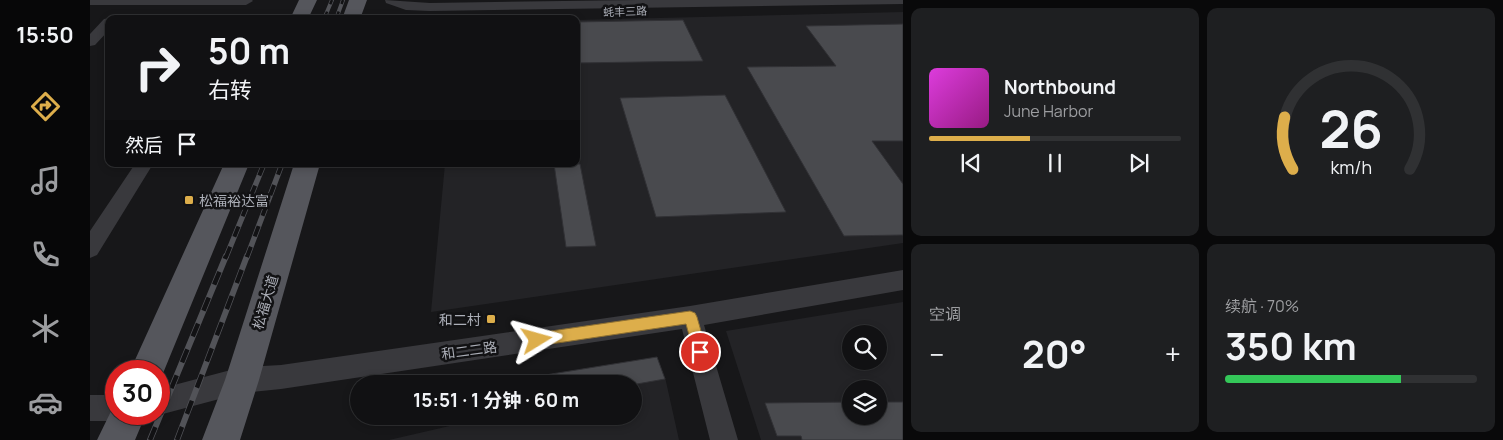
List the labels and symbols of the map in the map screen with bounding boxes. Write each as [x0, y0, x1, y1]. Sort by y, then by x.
street label: 蚝丰三路 [603, 3, 647, 19]
place label: 松福裕达富 [199, 191, 269, 210]
marker: 松福裕达富 [183, 194, 195, 206]
street label: 松福大道 [248, 272, 282, 332]
place label: 和二村 [439, 310, 481, 329]
marker: 和二村 [485, 313, 497, 325]
position arrow [510, 313, 562, 365]
pin [679, 331, 721, 373]
street label: 和二二路 [440, 337, 498, 363]
speed limit sign: 30 [105, 360, 170, 425]

